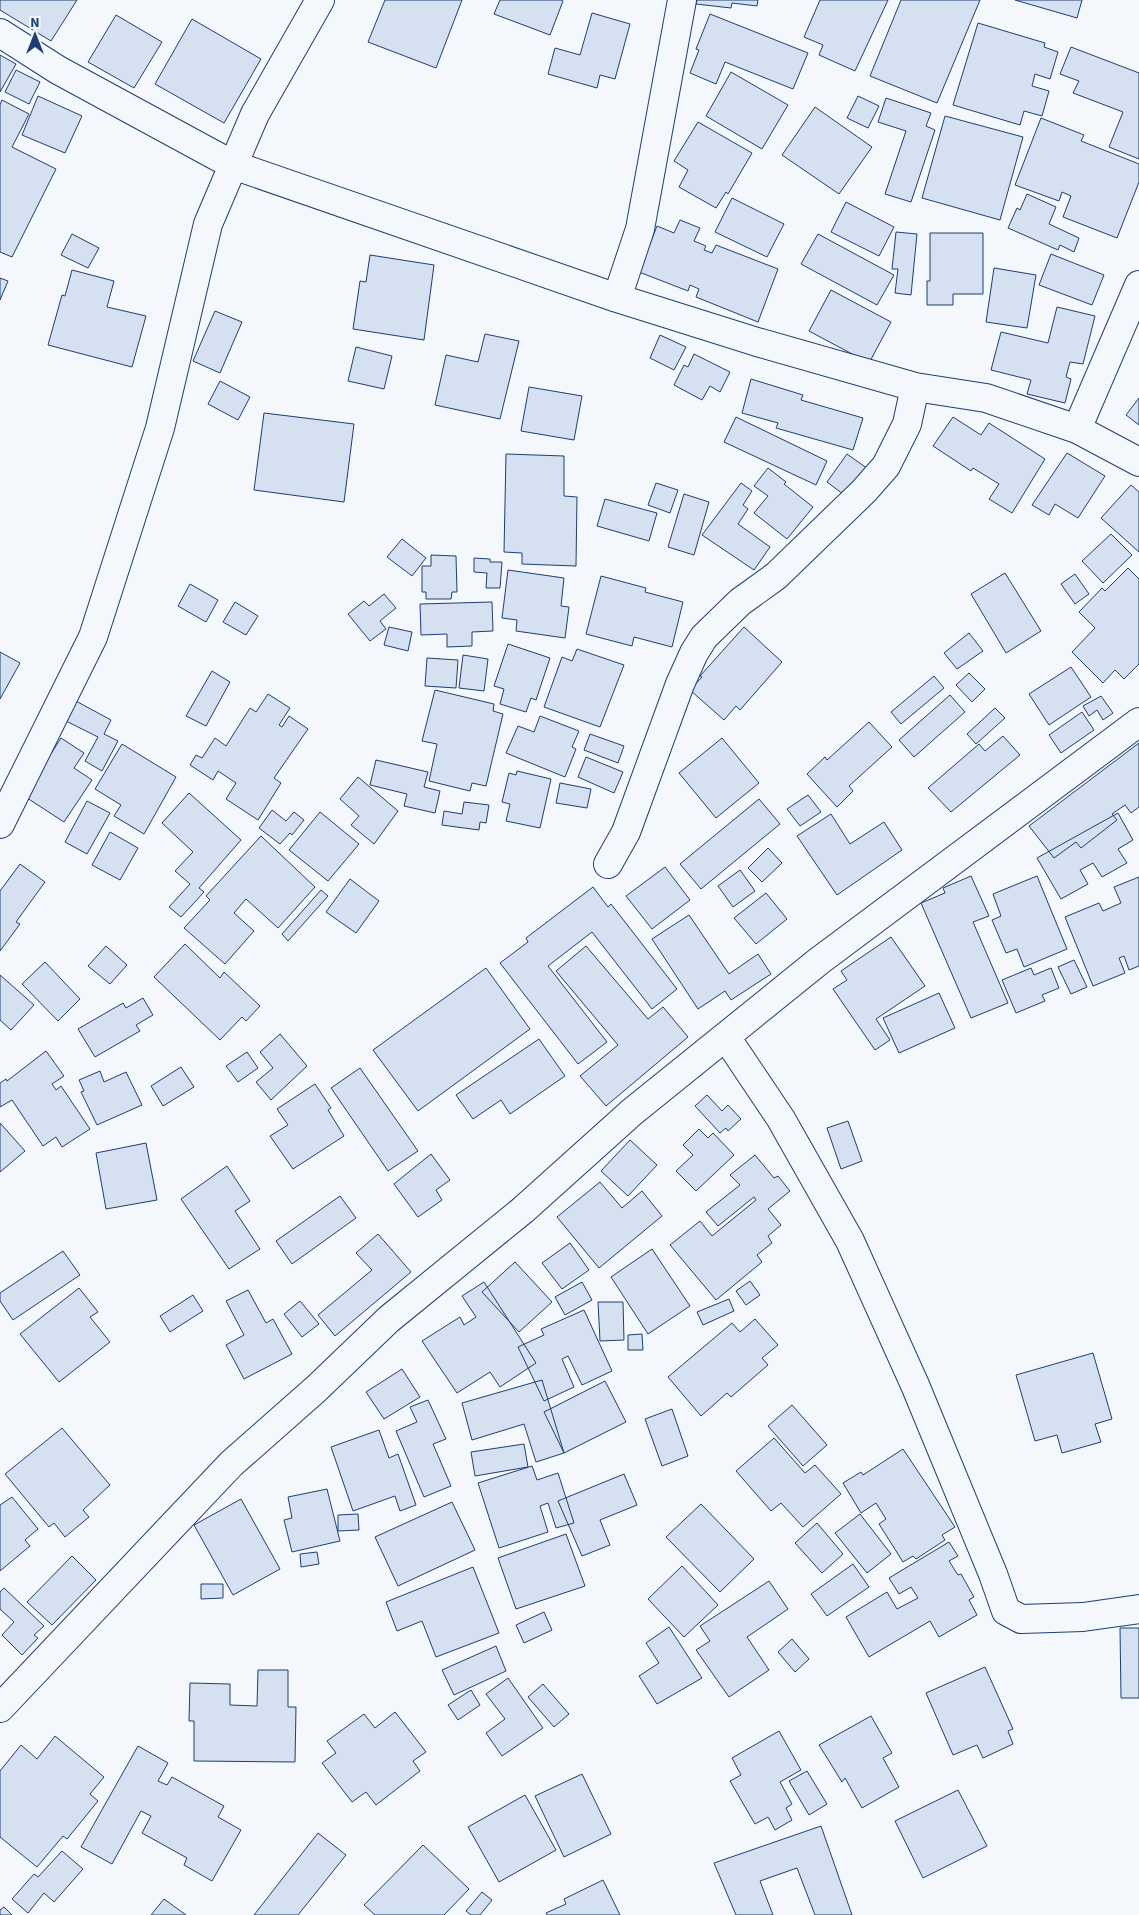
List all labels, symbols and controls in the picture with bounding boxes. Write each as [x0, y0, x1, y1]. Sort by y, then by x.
north arrow [10, 10, 60, 60]
text: N [30, 13, 40, 33]

